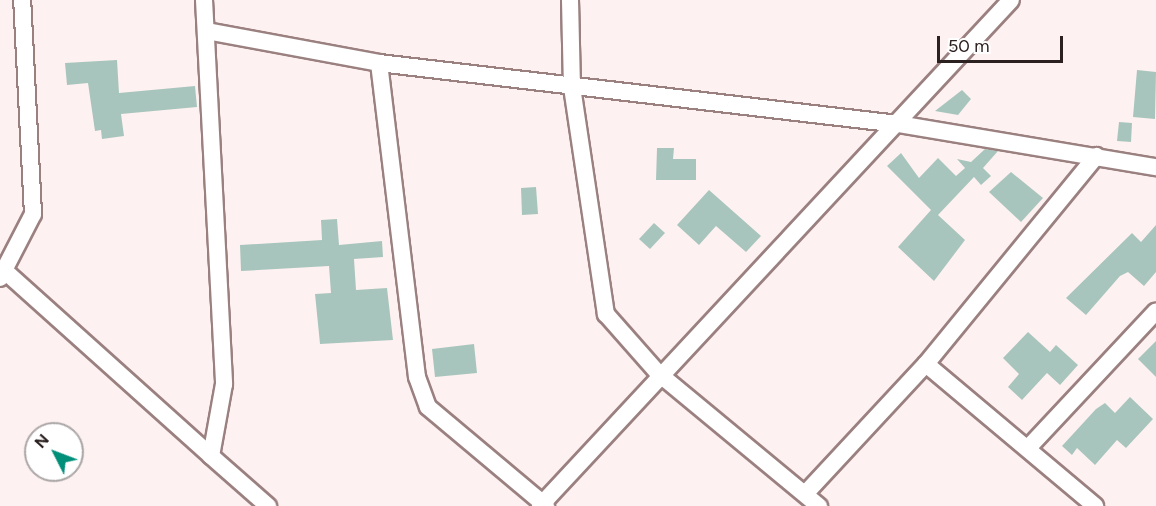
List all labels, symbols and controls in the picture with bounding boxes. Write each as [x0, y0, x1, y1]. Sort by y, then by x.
scale bar [940, 24, 1066, 62]
text: 50 m [948, 35, 990, 57]
north arrow [24, 422, 84, 482]
text: N [31, 430, 53, 452]

